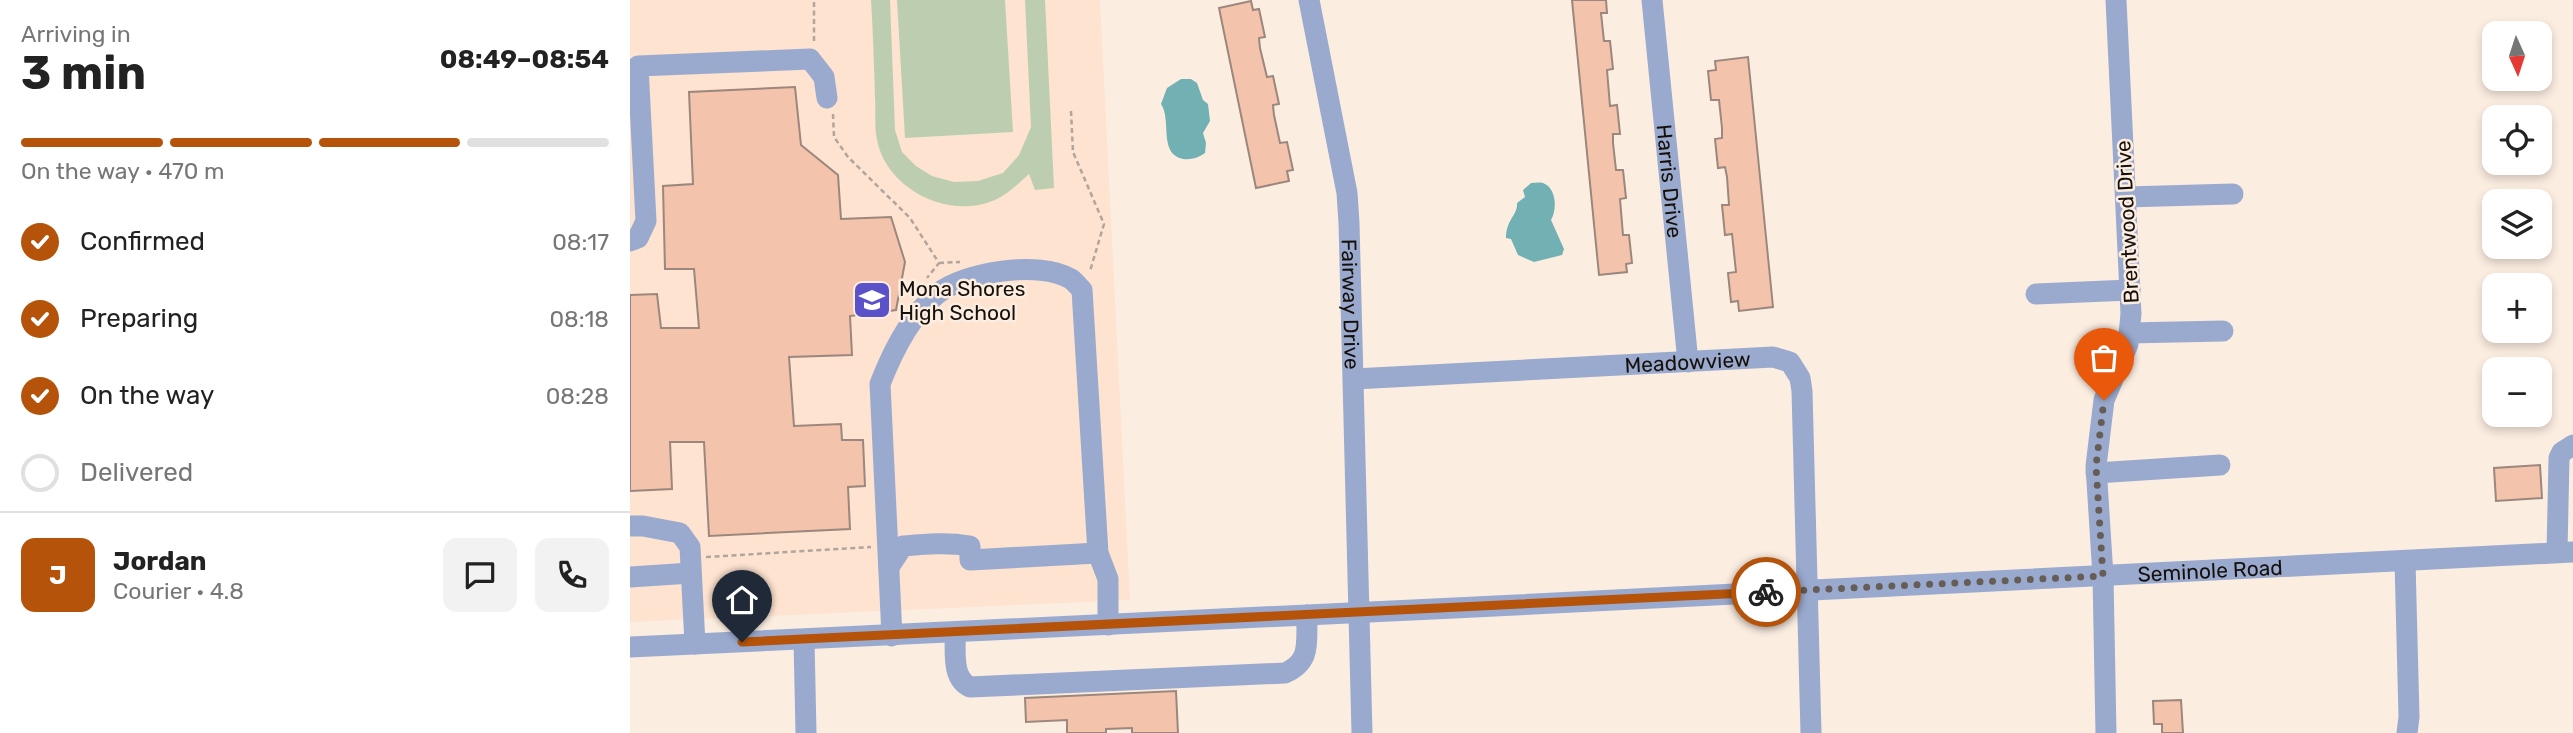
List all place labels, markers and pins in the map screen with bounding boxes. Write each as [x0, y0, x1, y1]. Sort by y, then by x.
place label: Mona Shores High School [899, 276, 1025, 325]
school or university icon: Mona Shores High School [851, 279, 893, 321]
pin [2074, 328, 2134, 400]
pin [712, 570, 772, 642]

